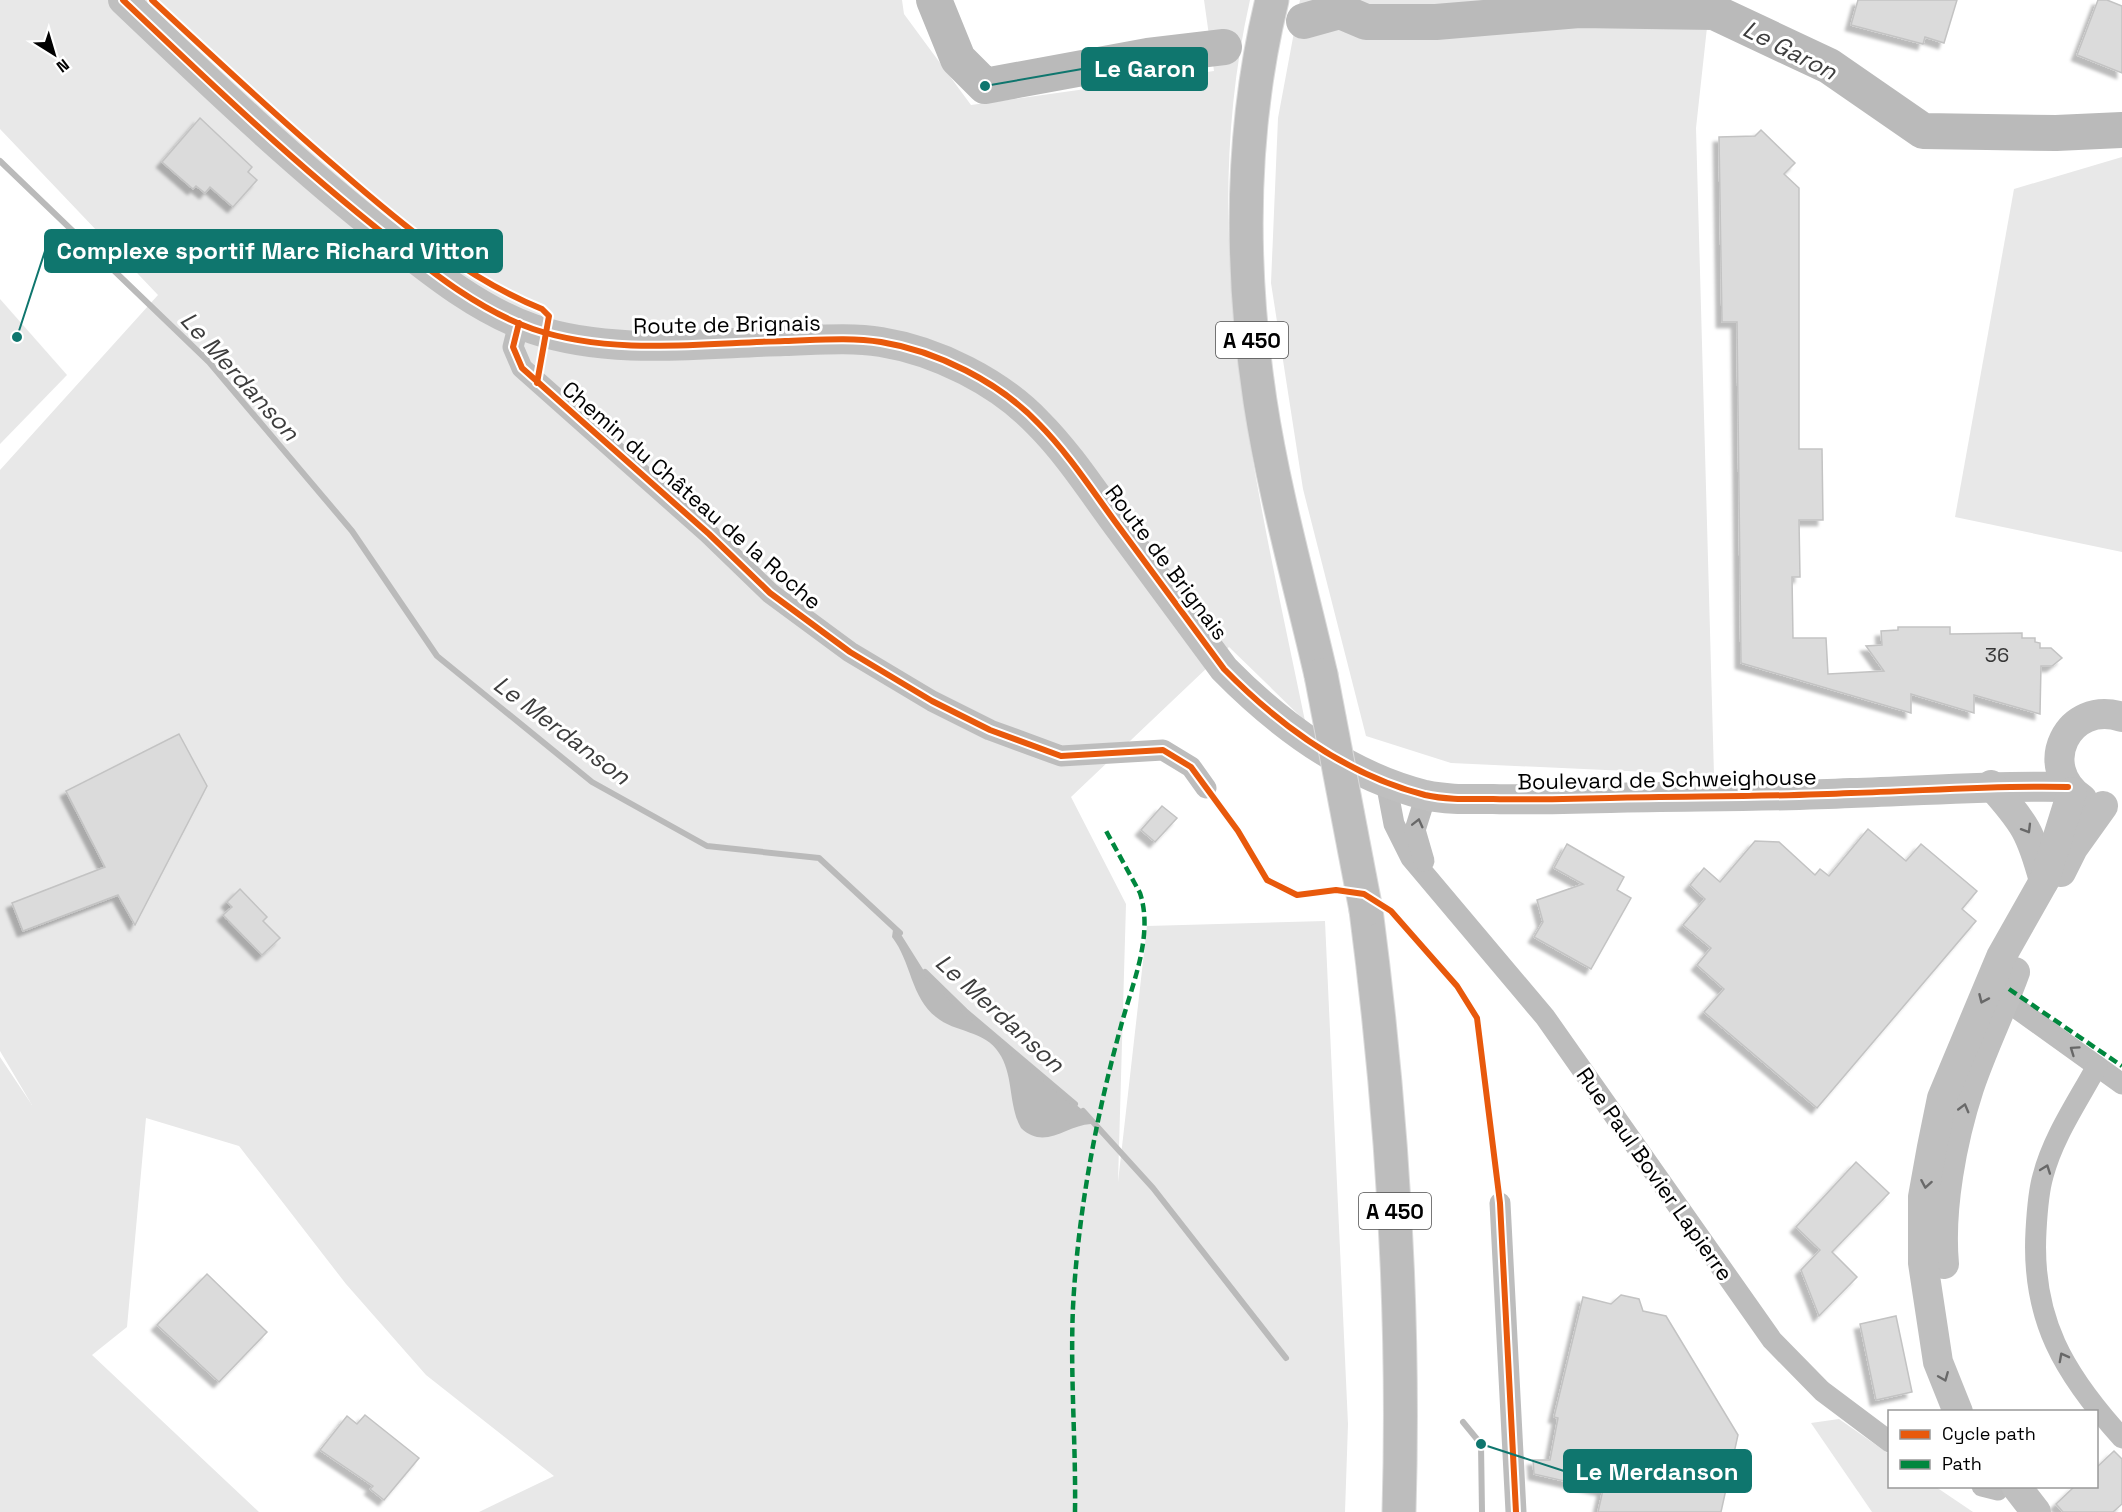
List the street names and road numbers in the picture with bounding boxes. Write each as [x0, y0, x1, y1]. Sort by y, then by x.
street label: Route de Brignais [633, 308, 821, 340]
road number: A 450 [1216, 322, 1288, 358]
street label: Chemin du Château de la Roche [556, 375, 828, 615]
street label: Route de Brignais [1099, 479, 1235, 645]
street label: Boulevard de Schweighouse [1517, 762, 1817, 796]
street label: Rue Paul Bovier Lapierre [1571, 1062, 1739, 1286]
road number: A 450 [1359, 1193, 1431, 1229]

